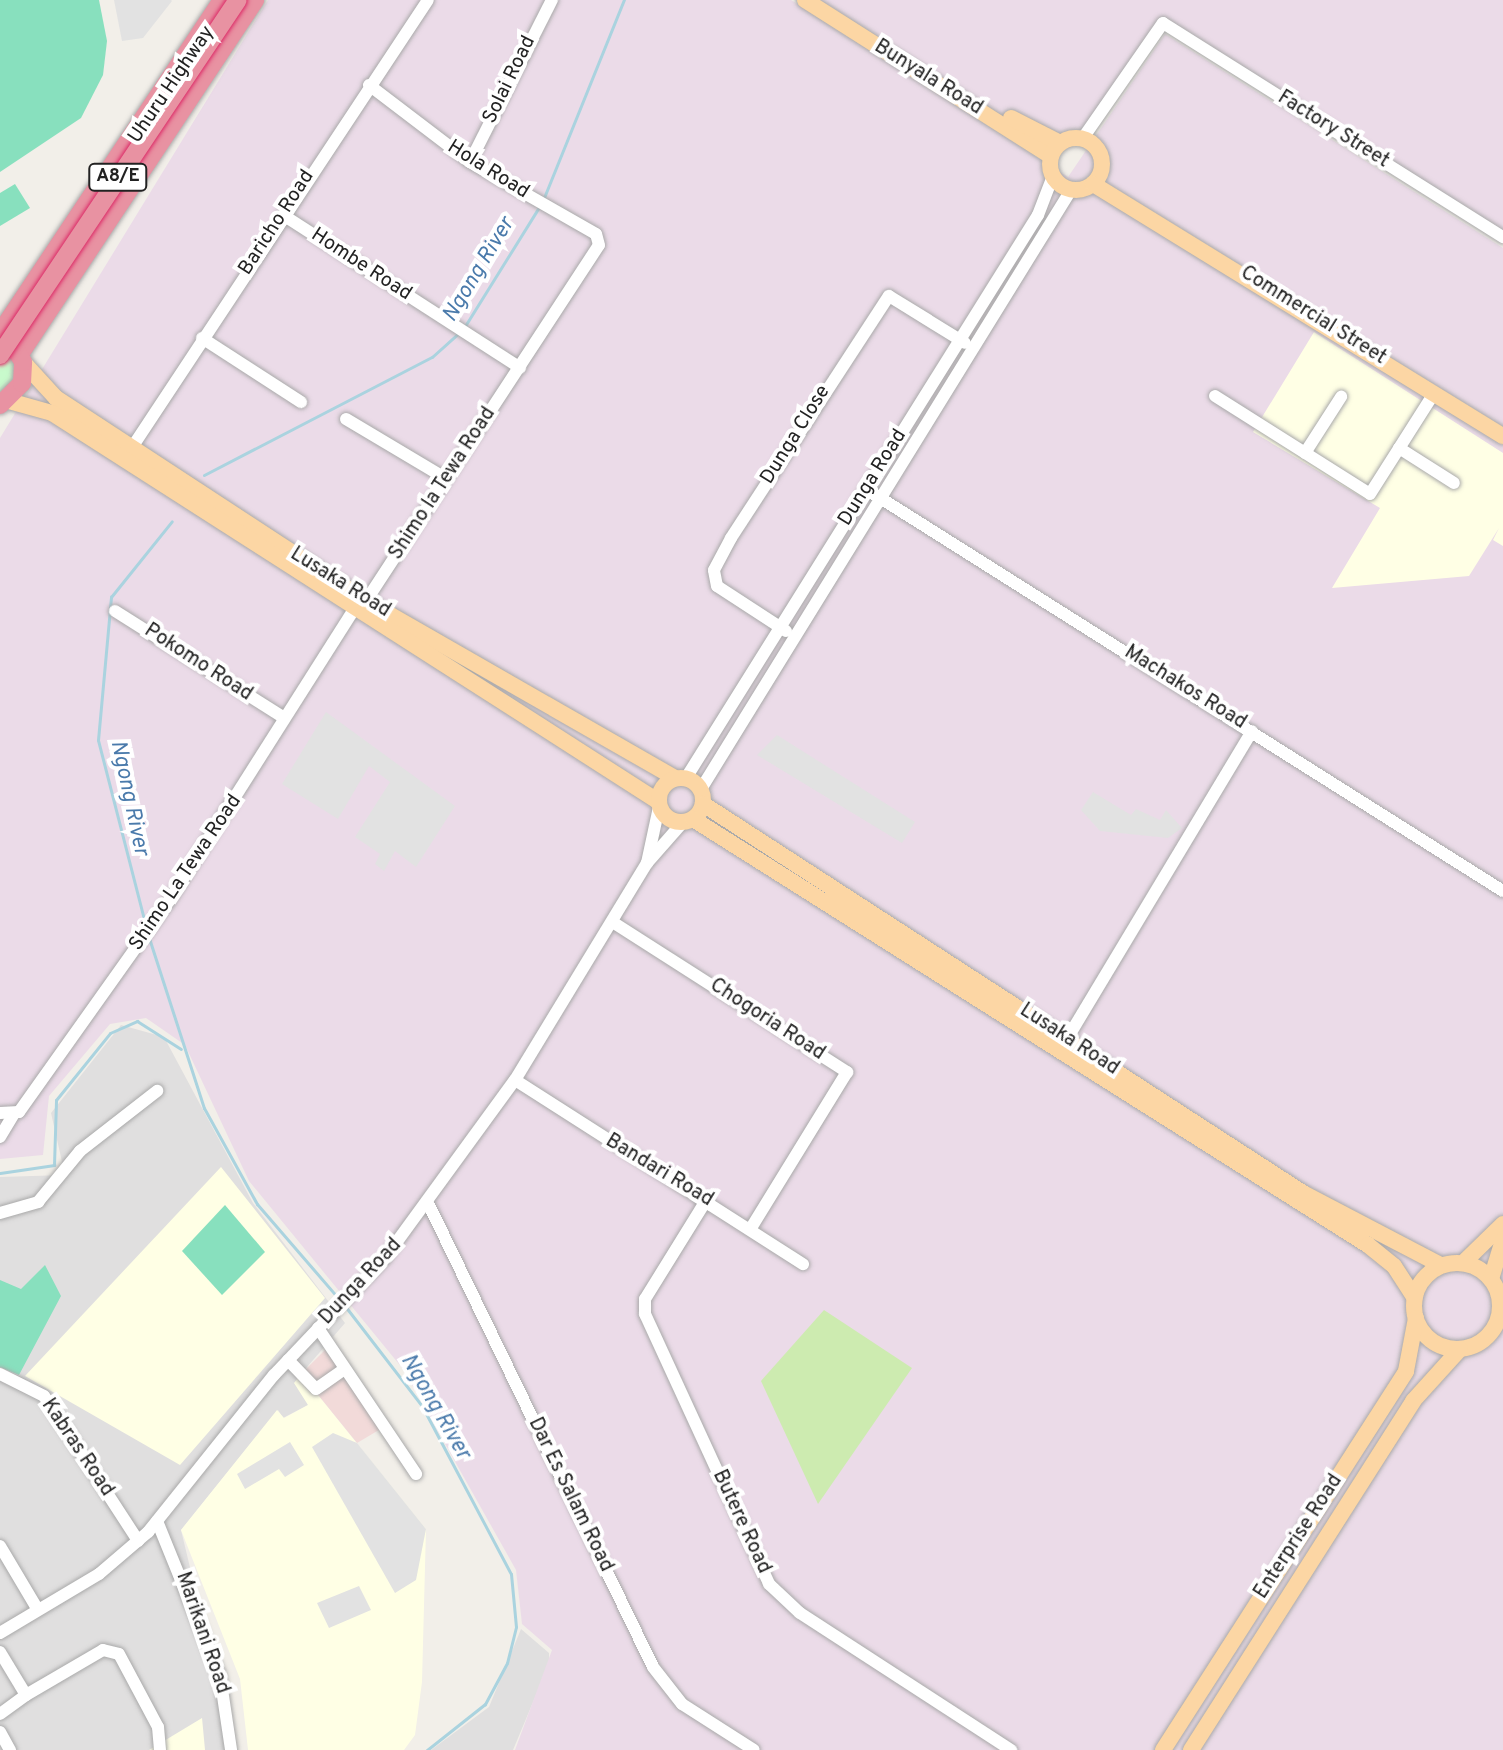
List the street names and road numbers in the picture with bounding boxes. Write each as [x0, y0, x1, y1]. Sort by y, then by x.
street label: Uhuru Highway [124, 22, 220, 148]
street label: Solai Road [478, 32, 542, 128]
street label: Bunyala Road [869, 35, 987, 121]
street label: Factory Street [1273, 86, 1393, 174]
street label: Hola Road [443, 135, 533, 205]
road number: A8/E [88, 163, 148, 191]
street label: Baricho Road [234, 166, 320, 280]
street label: Hombe Road [306, 224, 416, 306]
street label: Commercial Street [1236, 261, 1390, 371]
street label: Dunga Close [756, 381, 836, 489]
street label: Shimo la Tewa Road [384, 403, 502, 565]
street label: Dunga Road [834, 425, 912, 531]
street label: Lusaka Road [285, 543, 395, 623]
street label: Pokomo Road [139, 619, 257, 707]
street label: Machakos Road [1119, 641, 1251, 735]
street label: Shimo La Tewa Road [125, 790, 247, 956]
street label: Chogoria Road [705, 974, 829, 1066]
street label: Lusaka Road [1015, 999, 1123, 1081]
street label: Bandari Road [601, 1129, 717, 1213]
street label: Dunga Road [315, 1234, 407, 1330]
street label: Kabras Road [36, 1395, 118, 1501]
street label: Dar Es Salam Road [522, 1414, 618, 1576]
street label: Butere Road [707, 1466, 775, 1578]
street label: Enterprise Road [1250, 1470, 1348, 1604]
street label: Marikani Road [170, 1569, 234, 1697]

